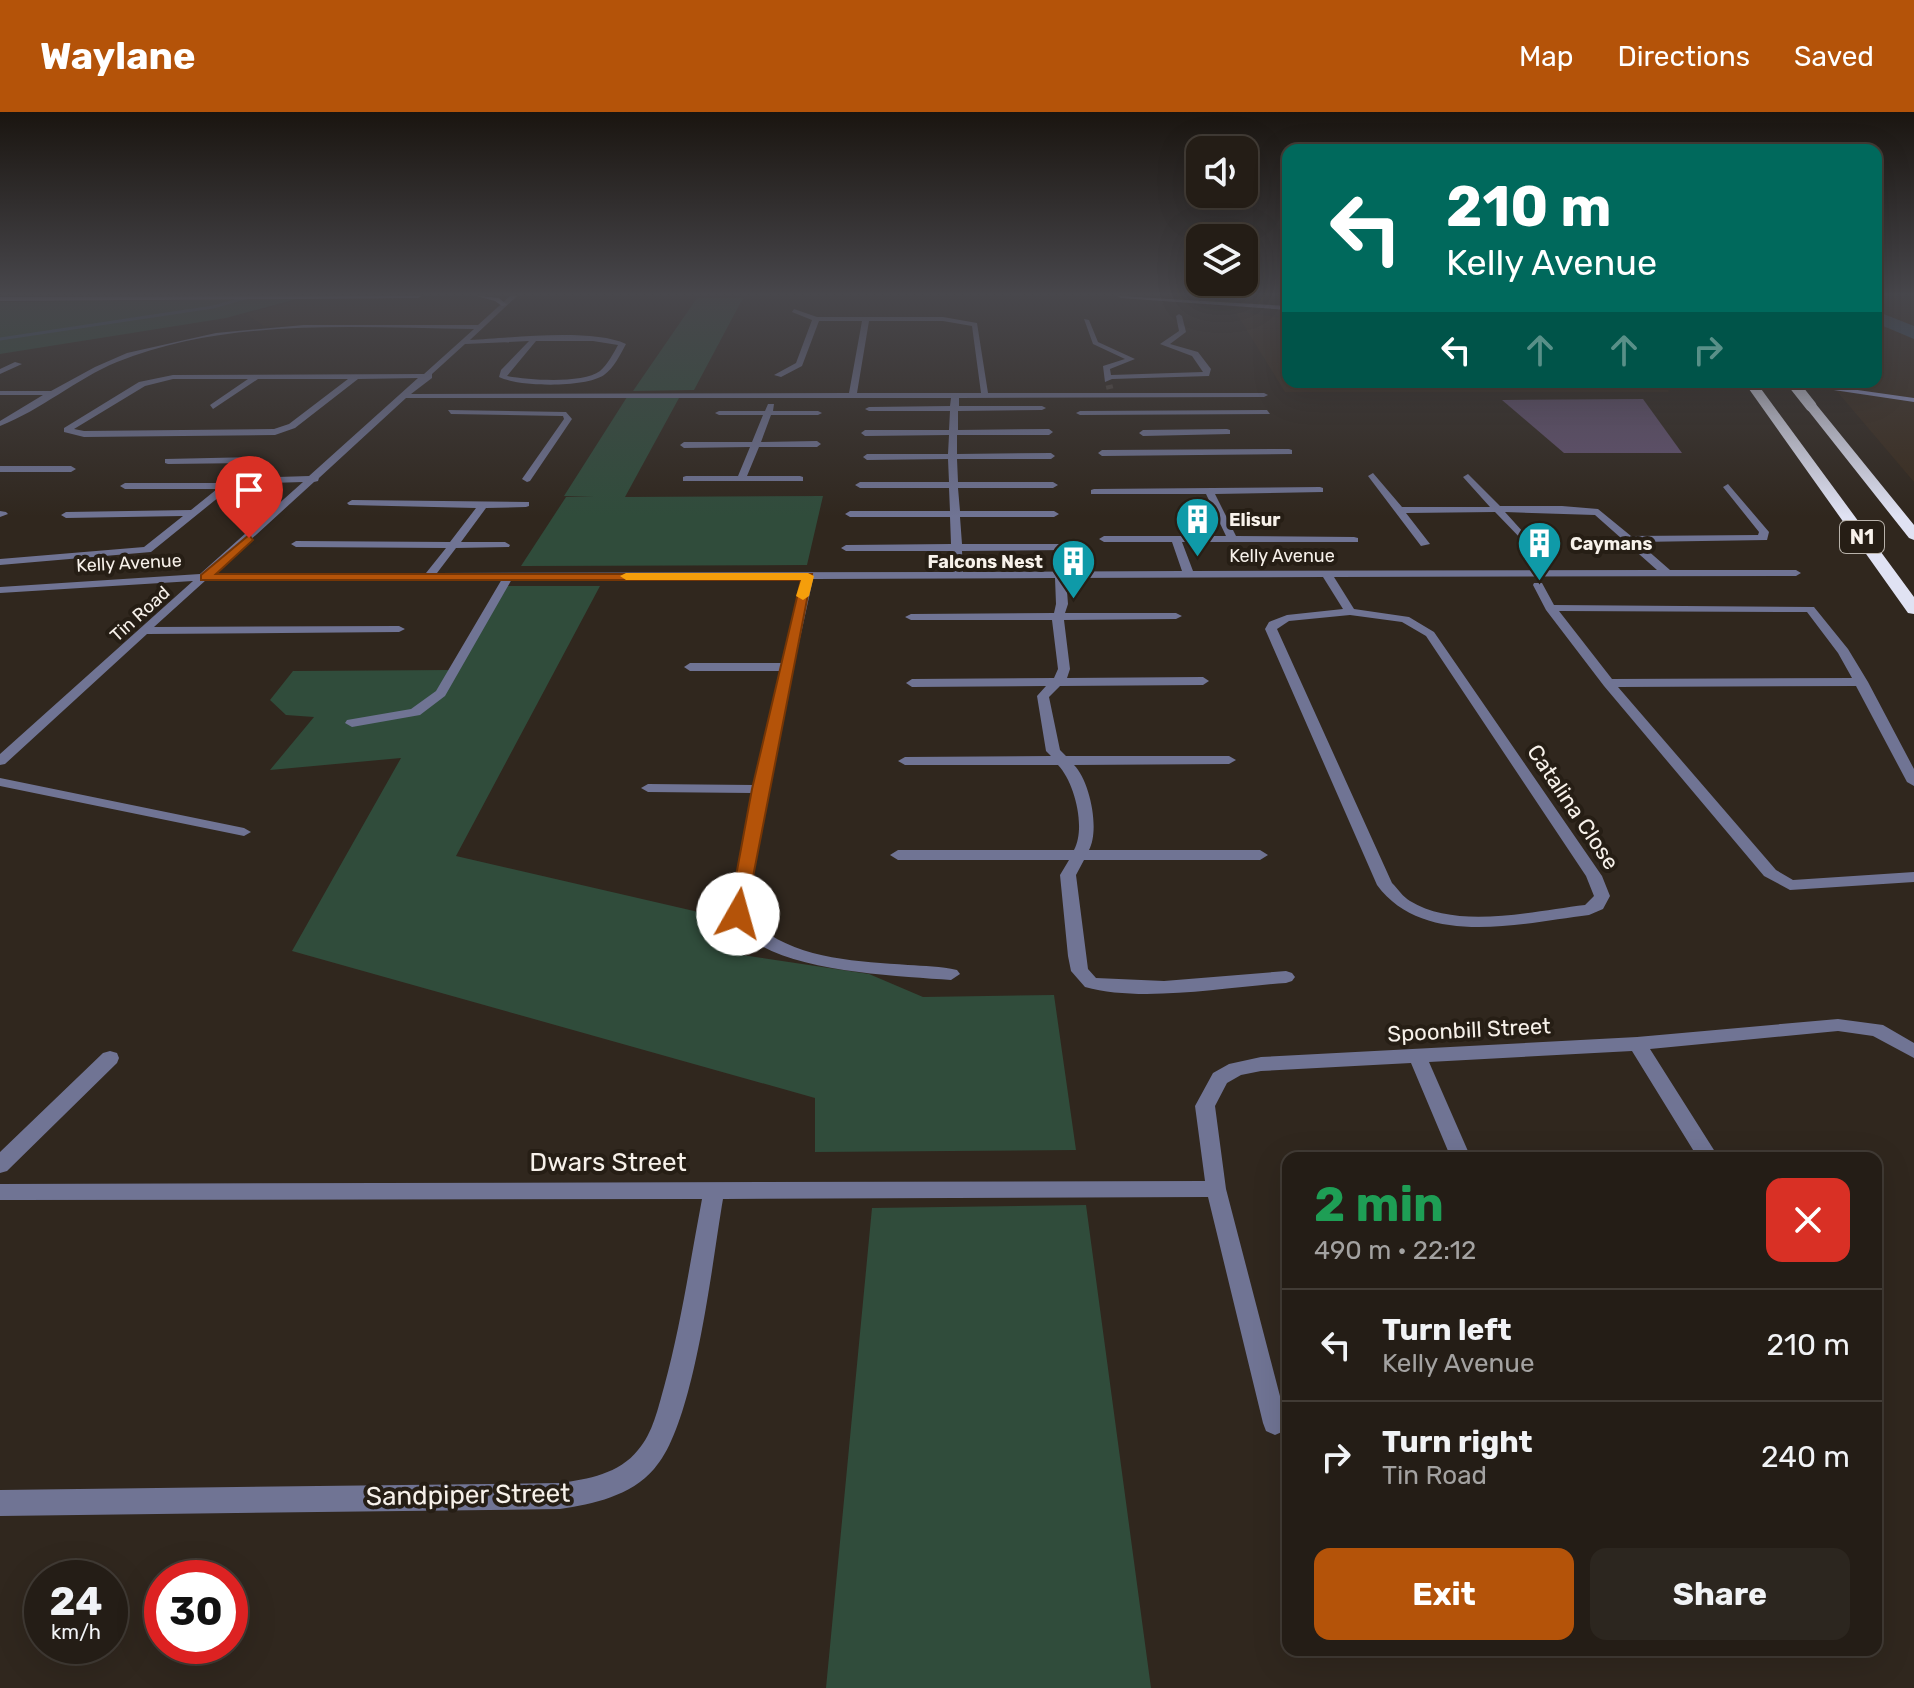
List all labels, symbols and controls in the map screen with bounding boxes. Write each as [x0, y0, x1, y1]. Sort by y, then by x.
text: Waylane [40, 33, 196, 79]
text: Map [1519, 40, 1573, 73]
text: Directions [1617, 40, 1750, 73]
text: Saved [1794, 40, 1874, 73]
map controls [1186, 136, 1258, 296]
button: sound [1186, 136, 1258, 208]
text: 210 m [1446, 174, 1612, 240]
icon: left [1314, 176, 1418, 280]
button: layers [1186, 224, 1258, 296]
text: Kelly Avenue [1446, 241, 1657, 284]
icon: left [1434, 328, 1478, 372]
icon: ahead [1518, 328, 1562, 372]
icon: ahead [1602, 328, 1646, 372]
icon: right [1686, 328, 1730, 372]
pin [215, 456, 283, 538]
icon: arrive [227, 468, 271, 512]
building icon: Elisur [1174, 496, 1222, 559]
place label: Elisur [1229, 509, 1280, 531]
building icon: Caymans [1515, 520, 1563, 583]
road number: N1 [1840, 521, 1884, 553]
place label: Caymans [1570, 533, 1652, 555]
building icon: Falcons Nest [1050, 538, 1098, 601]
street label: Kelly Avenue [1229, 545, 1335, 567]
street label: Kelly Avenue [76, 549, 182, 577]
place label: Falcons Nest [928, 551, 1043, 573]
street label: Tin Road [106, 582, 174, 646]
street label: Catalina Close [1521, 739, 1625, 875]
position arrow [696, 872, 780, 956]
street label: Spoonbill Street [1387, 1012, 1552, 1048]
street label: Dwars Street [529, 1147, 687, 1178]
text: 2 min [1314, 1176, 1444, 1233]
button: close [1766, 1178, 1850, 1262]
text: 490 m · 22:12 [1314, 1235, 1476, 1266]
text: Turn left [1382, 1312, 1512, 1348]
icon: left [1314, 1323, 1358, 1367]
text: 210 m [1766, 1327, 1850, 1363]
text: Kelly Avenue [1382, 1348, 1534, 1379]
text: Turn right [1382, 1424, 1533, 1460]
icon: right [1314, 1435, 1358, 1479]
text: 240 m [1761, 1439, 1850, 1475]
text: Tin Road [1382, 1460, 1487, 1491]
street label: Sandpiper Street [366, 1478, 570, 1512]
button: Exit [1314, 1548, 1574, 1640]
button: Share [1590, 1548, 1850, 1640]
speed limit sign: 30 [144, 1560, 248, 1664]
text: 24 [49, 1578, 103, 1625]
text: km/h [51, 1620, 101, 1644]

